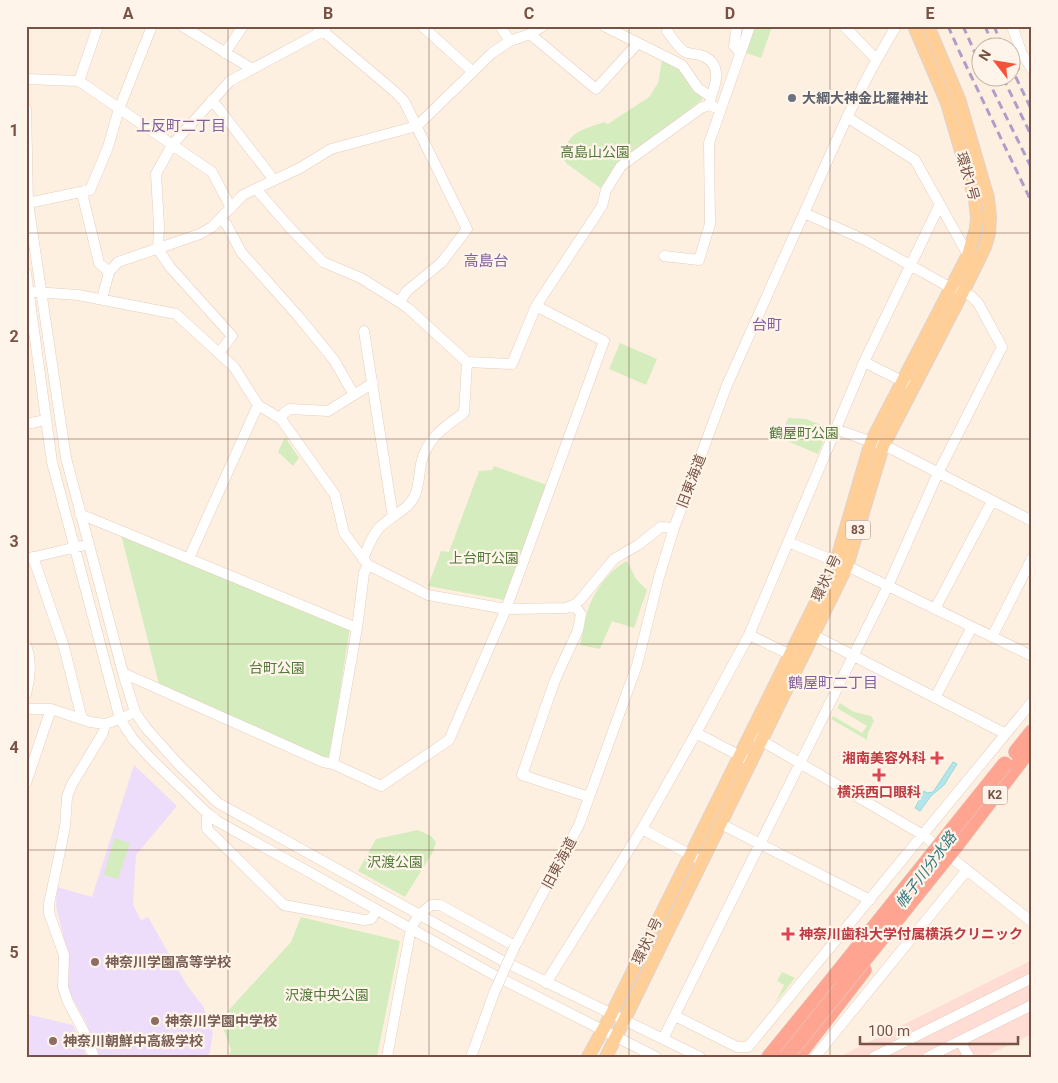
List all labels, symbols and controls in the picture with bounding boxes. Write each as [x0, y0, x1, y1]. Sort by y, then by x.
text: A [123, 4, 134, 23]
text: B [323, 4, 333, 23]
text: C [524, 4, 534, 23]
text: D [725, 4, 735, 23]
text: E [926, 4, 935, 23]
north arrow [970, 38, 1020, 88]
text: N [975, 47, 994, 64]
place label: 大綱大神金比羅神社 [802, 90, 928, 106]
marker: 大綱大神金比羅神社 [786, 92, 798, 104]
district label: 上反町二丁目 [136, 117, 226, 135]
text: 1 [9, 121, 19, 140]
park label: 高島山公園 [560, 144, 630, 160]
street label: 環状1号 [953, 150, 983, 202]
district label: 高島台 [463, 252, 509, 270]
district label: 台町 [752, 316, 782, 334]
text: 2 [9, 327, 19, 346]
park label: 鶴屋町公園 [769, 425, 839, 441]
street label: 旧東海道 [673, 452, 709, 510]
road number: 83 [846, 520, 870, 540]
text: 3 [9, 532, 19, 551]
park label: 上台町公園 [449, 550, 519, 566]
street label: 環状1号 [808, 552, 844, 604]
park label: 台町公園 [249, 660, 305, 676]
district label: 鶴屋町二丁目 [788, 674, 878, 692]
text: 4 [9, 738, 19, 757]
place label: 湘南美容外科 [842, 750, 926, 766]
marker: 湘南美容外科 [930, 751, 944, 765]
marker: 横浜西口眼科 [872, 768, 886, 782]
place label: 横浜西口眼科 [837, 784, 921, 800]
road number: K2 [982, 786, 1008, 804]
water label: 帷子川分水路 [892, 827, 961, 911]
street label: 旧東海道 [539, 835, 579, 891]
park label: 沢渡公園 [367, 854, 423, 870]
street label: 環状1号 [629, 915, 665, 967]
place label: 神奈川歯科大学付属横浜クリニック [799, 926, 1023, 942]
marker: 神奈川歯科大学付属横浜クリニック [781, 927, 795, 941]
text: 5 [9, 943, 19, 962]
place label: 神奈川学園高等学校 [105, 954, 231, 970]
marker: 神奈川学園高等学校 [89, 956, 101, 968]
park label: 沢渡中央公園 [285, 987, 369, 1003]
place label: 神奈川学園中学校 [165, 1013, 277, 1029]
scale bar [860, 1013, 1018, 1045]
marker: 神奈川学園中学校 [149, 1015, 161, 1027]
text: 100 m [868, 1022, 910, 1040]
place label: 神奈川朝鮮中高級学校 [63, 1033, 203, 1049]
marker: 神奈川朝鮮中高級学校 [47, 1035, 59, 1047]

